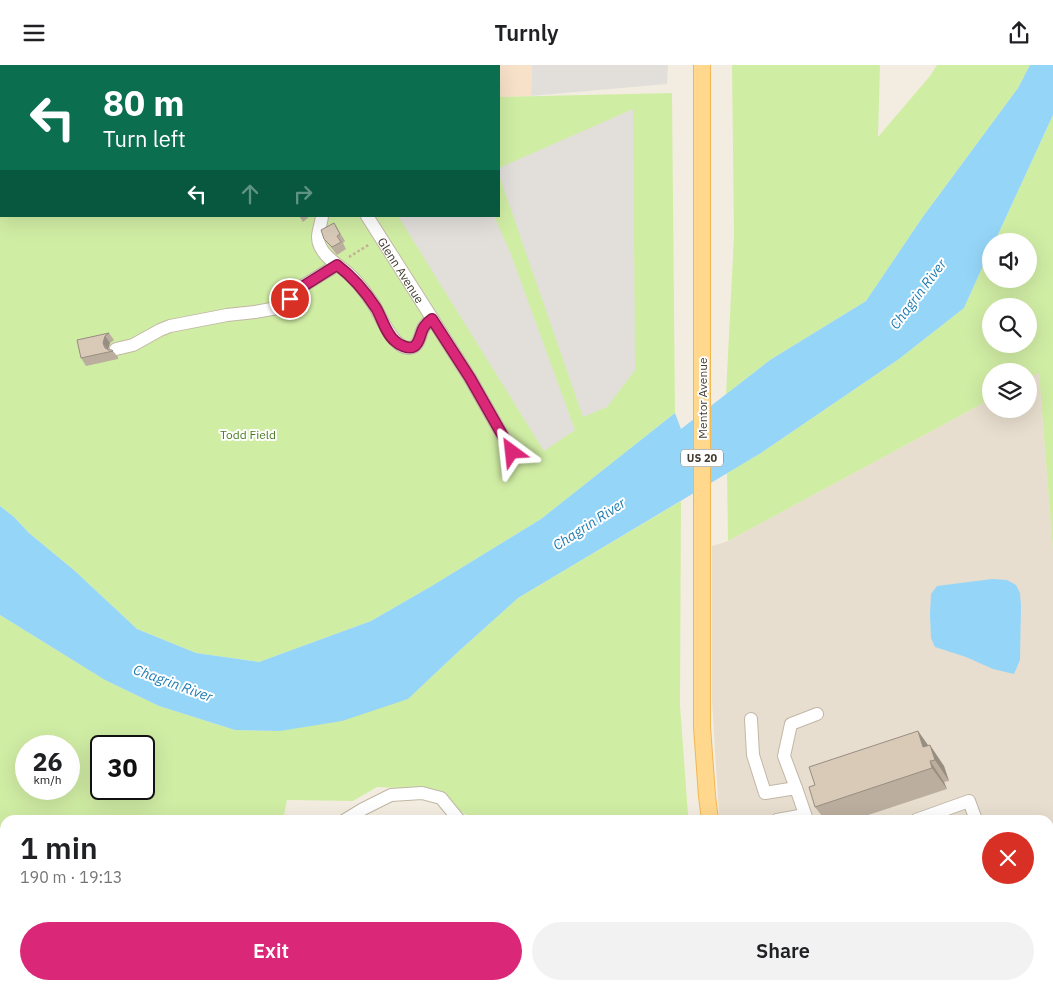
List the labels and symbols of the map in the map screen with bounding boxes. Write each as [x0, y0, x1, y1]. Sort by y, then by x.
street label: Glenn Avenue [375, 234, 428, 306]
water label: Chagrin River [886, 255, 951, 333]
pin [269, 278, 311, 320]
street label: Mentor Avenue [695, 357, 710, 439]
position arrow [485, 425, 537, 477]
park label: Todd Field [220, 427, 276, 442]
road number: US 20 [681, 449, 723, 467]
water label: Chagrin River [549, 493, 629, 554]
water label: Chagrin River [131, 660, 216, 706]
speed limit sign: 30 [90, 735, 155, 800]

